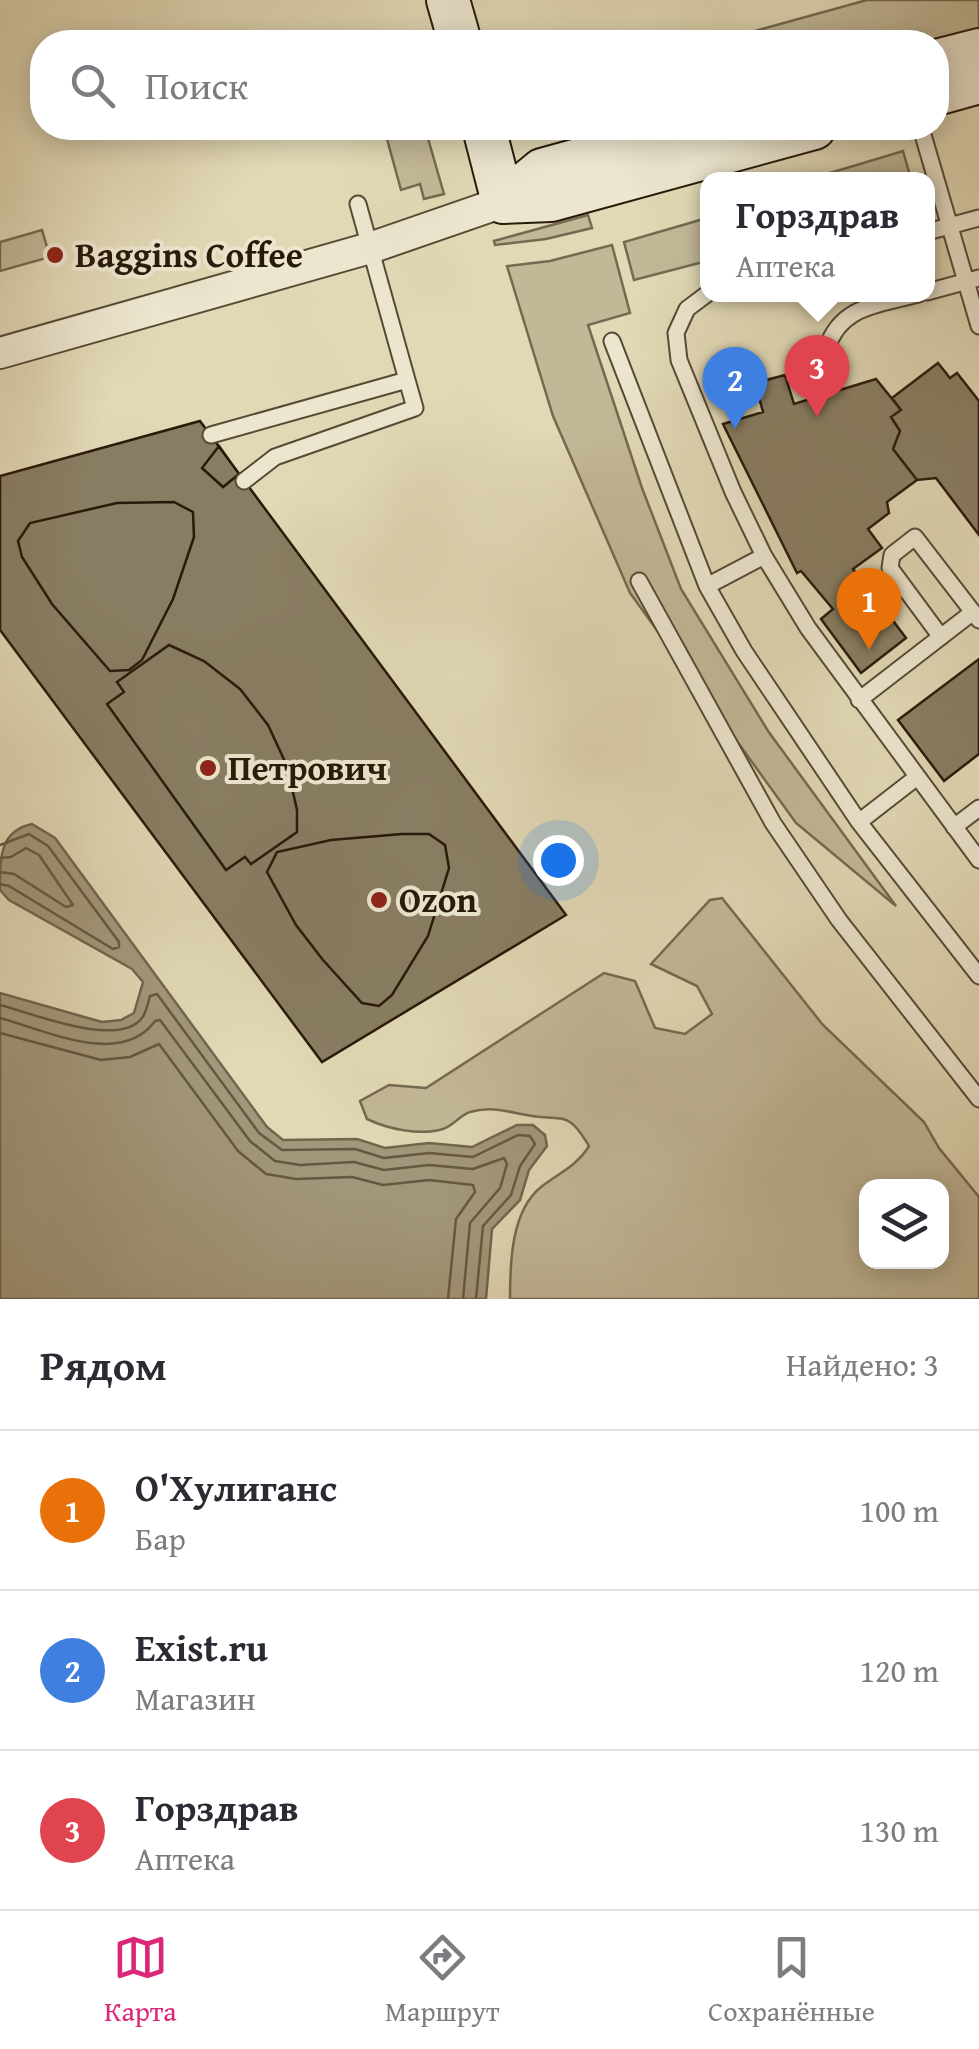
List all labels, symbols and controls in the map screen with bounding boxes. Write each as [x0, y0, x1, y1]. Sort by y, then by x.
search box [30, 30, 949, 140]
text: Поиск [145, 57, 248, 113]
icon: search [65, 58, 120, 113]
popup [700, 172, 935, 302]
text: Горздрав [736, 186, 899, 242]
place label: Baggins Coffee [75, 229, 303, 280]
text: Аптека [736, 242, 836, 289]
marker: Baggins Coffee [44, 244, 66, 266]
pin: 3 [784, 334, 850, 417]
pin: 2 [702, 346, 768, 429]
pin: 1 [836, 568, 902, 650]
place label: Петрович [228, 742, 387, 793]
marker: Петрович [197, 757, 219, 779]
your location [533, 835, 584, 886]
place label: Ozon [399, 874, 477, 925]
marker: Ozon [368, 889, 390, 911]
map controls [859, 1179, 949, 1269]
button: layers [859, 1179, 949, 1269]
text: Рядом [40, 1334, 167, 1395]
text: Найдено: 3 [786, 1341, 939, 1388]
text: О'Хулиганс [135, 1459, 337, 1515]
text: 1 [64, 1487, 81, 1534]
text: 100 m [860, 1487, 939, 1534]
text: Бар [135, 1515, 186, 1562]
text: Exist.ru [135, 1619, 268, 1675]
text: 2 [64, 1647, 81, 1694]
text: 120 m [860, 1647, 939, 1694]
text: Магазин [135, 1675, 256, 1722]
text: Горздрав [135, 1779, 299, 1835]
text: 3 [64, 1807, 81, 1854]
text: 130 m [860, 1807, 939, 1854]
text: Аптека [135, 1835, 235, 1882]
tab: Карта [104, 1930, 177, 2031]
tab: Маршрут [385, 1930, 500, 2031]
tab: Сохранённые [708, 1930, 875, 2031]

